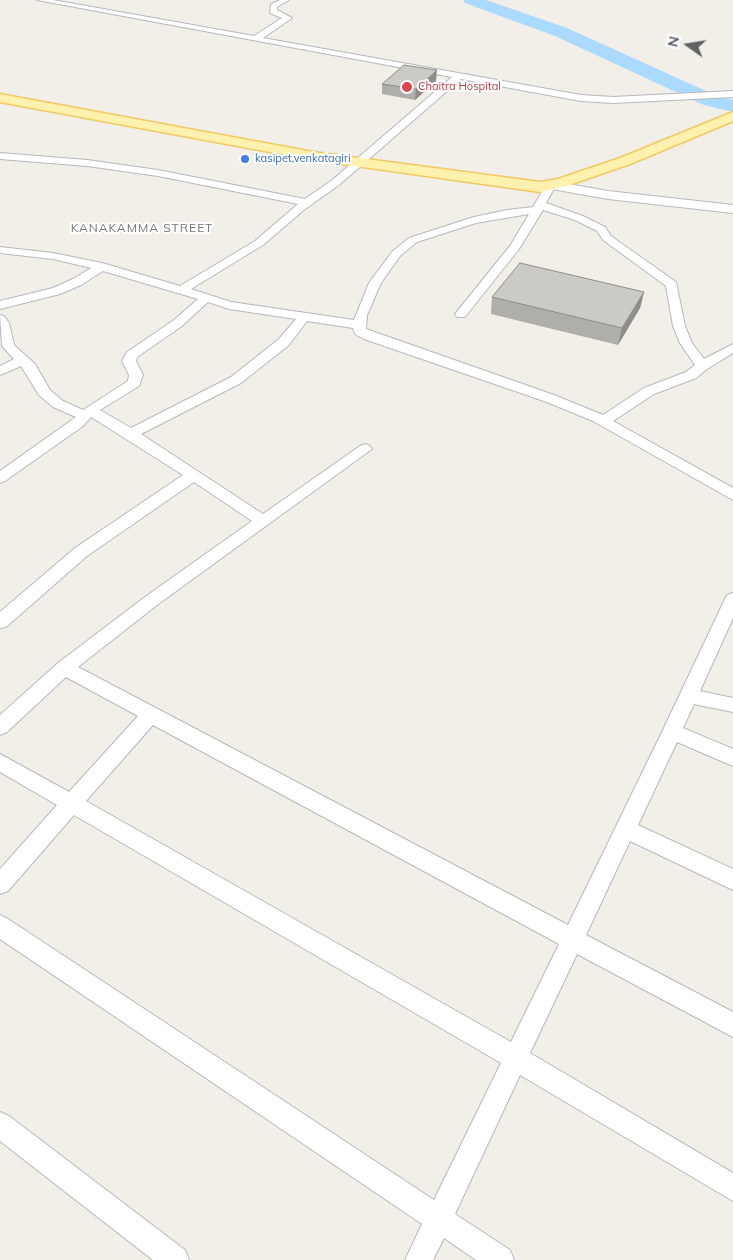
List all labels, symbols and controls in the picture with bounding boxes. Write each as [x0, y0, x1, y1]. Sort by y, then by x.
north arrow [663, 20, 713, 70]
text: N [663, 34, 683, 49]
marker: Chaitra Hospital [400, 80, 414, 94]
place label: Chaitra Hospital [418, 80, 501, 94]
place label: kasipet,venkatagiri [255, 152, 351, 166]
marker: kasipet,venkatagiri [239, 153, 251, 165]
district label: KANAKAMMA STREET [69, 221, 215, 235]

